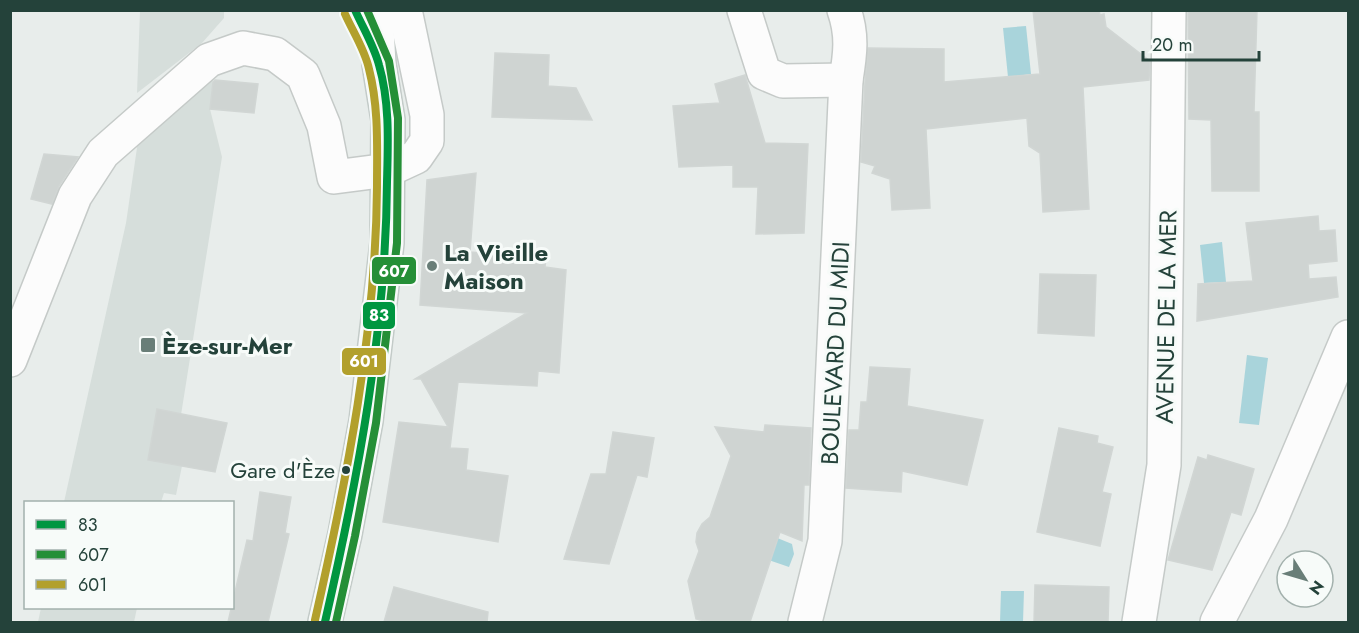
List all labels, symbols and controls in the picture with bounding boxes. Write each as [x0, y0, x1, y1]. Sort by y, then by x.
scale bar [1143, 24, 1258, 62]
text: 20 m [1152, 32, 1192, 58]
street label: AVENUE DE LA MER [1147, 209, 1185, 424]
place label: La Vieille Maison [444, 235, 548, 298]
street label: BOULEVARD DU MIDI [812, 240, 858, 466]
line badge: 607 [371, 256, 417, 285]
marker: La Vieille Maison [425, 259, 439, 273]
text: 607 [379, 260, 410, 283]
line badge: 83 [362, 301, 396, 330]
text: 83 [369, 304, 389, 327]
place label: Èze-sur-Mer [162, 328, 293, 363]
marker: Èze-sur-Mer [139, 336, 157, 354]
line badge: 601 [341, 347, 387, 376]
text: 601 [349, 350, 379, 373]
place label: Gare d'Èze [230, 454, 335, 486]
marker: Gare d'Èze [340, 464, 352, 476]
legend [24, 501, 234, 609]
text: 83 [78, 512, 98, 538]
text: 607 [78, 542, 109, 568]
north arrow [1275, 549, 1335, 609]
text: 601 [78, 572, 107, 598]
text: N [1304, 576, 1330, 600]

